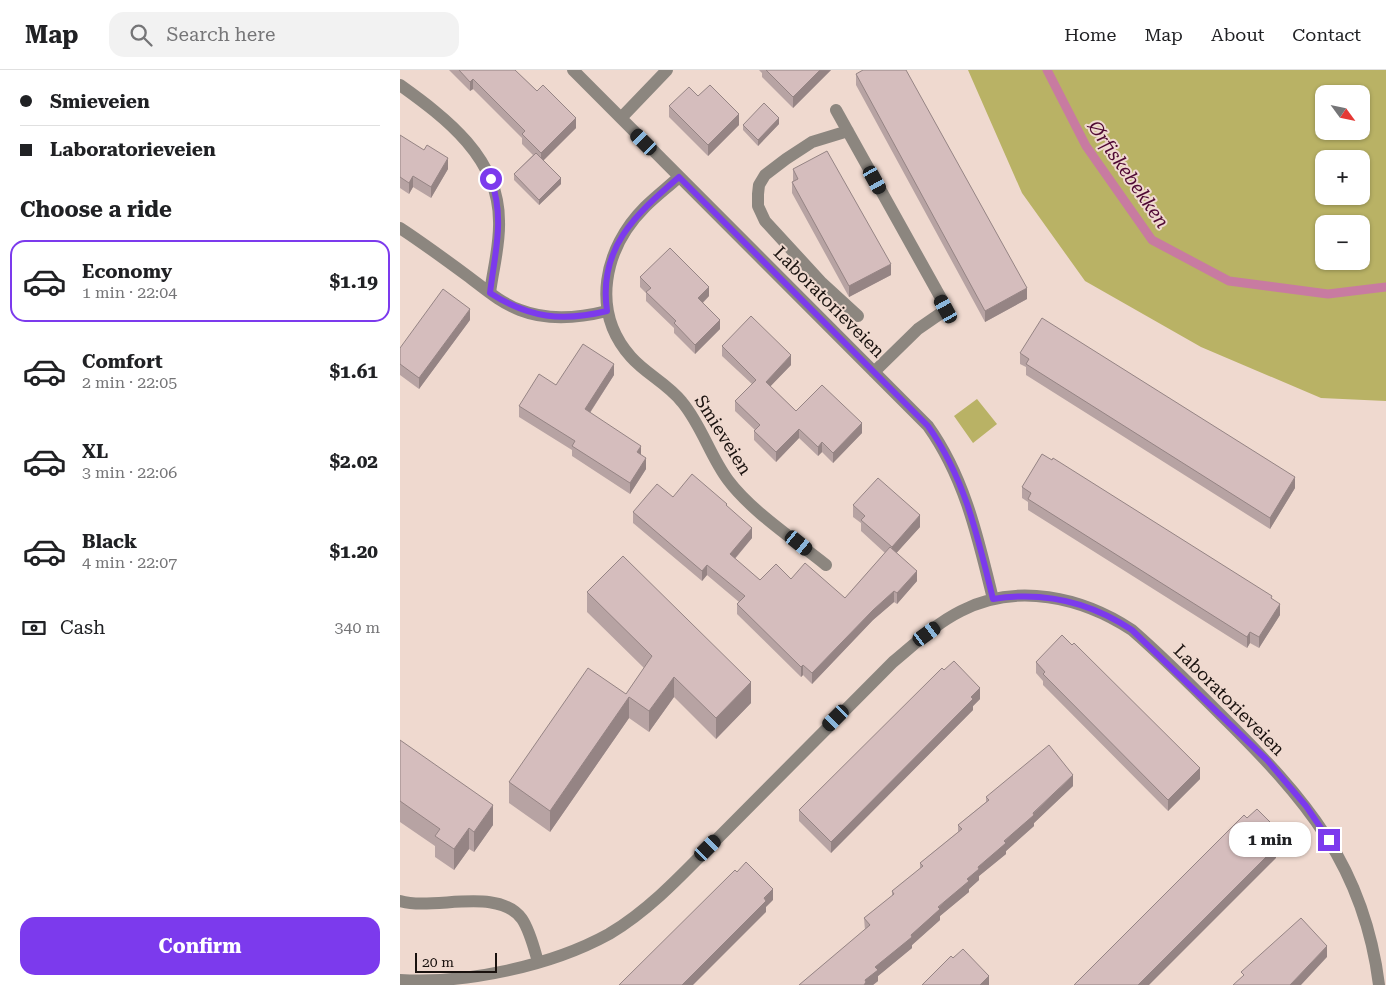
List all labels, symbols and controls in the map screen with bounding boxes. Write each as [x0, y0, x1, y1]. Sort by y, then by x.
search box [109, 12, 459, 57]
text: Map [25, 21, 79, 49]
icon: search [127, 21, 155, 49]
text: Search here [167, 23, 275, 46]
text: Home [1064, 24, 1116, 45]
text: Map [1144, 24, 1183, 45]
text: About [1211, 24, 1264, 45]
text: Contact [1292, 24, 1361, 45]
north arrow [1315, 85, 1370, 140]
map controls [1315, 85, 1370, 270]
text: Smieveien [50, 90, 150, 113]
water label: Ørfiskebekken [1082, 115, 1174, 233]
car [628, 126, 659, 158]
text: Laboratorieveien [50, 138, 216, 161]
button: + [1315, 150, 1370, 205]
car [861, 163, 888, 197]
route start [480, 168, 502, 190]
text: Choose a ride [20, 197, 172, 222]
button: − [1315, 215, 1370, 270]
street label: Laboratorieveien [770, 242, 889, 362]
icon: car [22, 259, 67, 304]
text: Economy [82, 260, 172, 283]
text: $1.19 [329, 270, 378, 293]
text: 1 min · 22:04 [82, 283, 177, 302]
car [932, 292, 959, 326]
icon: car [22, 349, 67, 394]
text: Comfort [82, 350, 163, 373]
text: $1.61 [329, 360, 378, 383]
text: 2 min · 22:05 [82, 373, 177, 392]
street label: Smieveien [691, 391, 756, 479]
icon: car [22, 439, 67, 484]
text: XL [82, 440, 108, 463]
text: $2.02 [329, 450, 378, 473]
text: 3 min · 22:06 [82, 463, 177, 482]
car [782, 528, 815, 558]
icon: car [22, 529, 67, 574]
text: Black [82, 530, 137, 553]
text: $1.20 [329, 540, 378, 563]
text: 4 min · 22:07 [82, 553, 177, 572]
icon: cash [20, 614, 48, 642]
text: Cash [60, 616, 105, 639]
text: 340 m [334, 618, 380, 637]
car [910, 619, 943, 649]
street label: Laboratorieveien [1170, 640, 1289, 760]
car [820, 702, 851, 734]
callout: 1 min [1229, 822, 1312, 858]
route end [1318, 829, 1340, 851]
text: 1 min [1248, 830, 1292, 849]
car [692, 832, 723, 864]
button: Confirm [20, 917, 380, 975]
scale bar [415, 950, 498, 973]
text: 20 m [422, 954, 454, 970]

